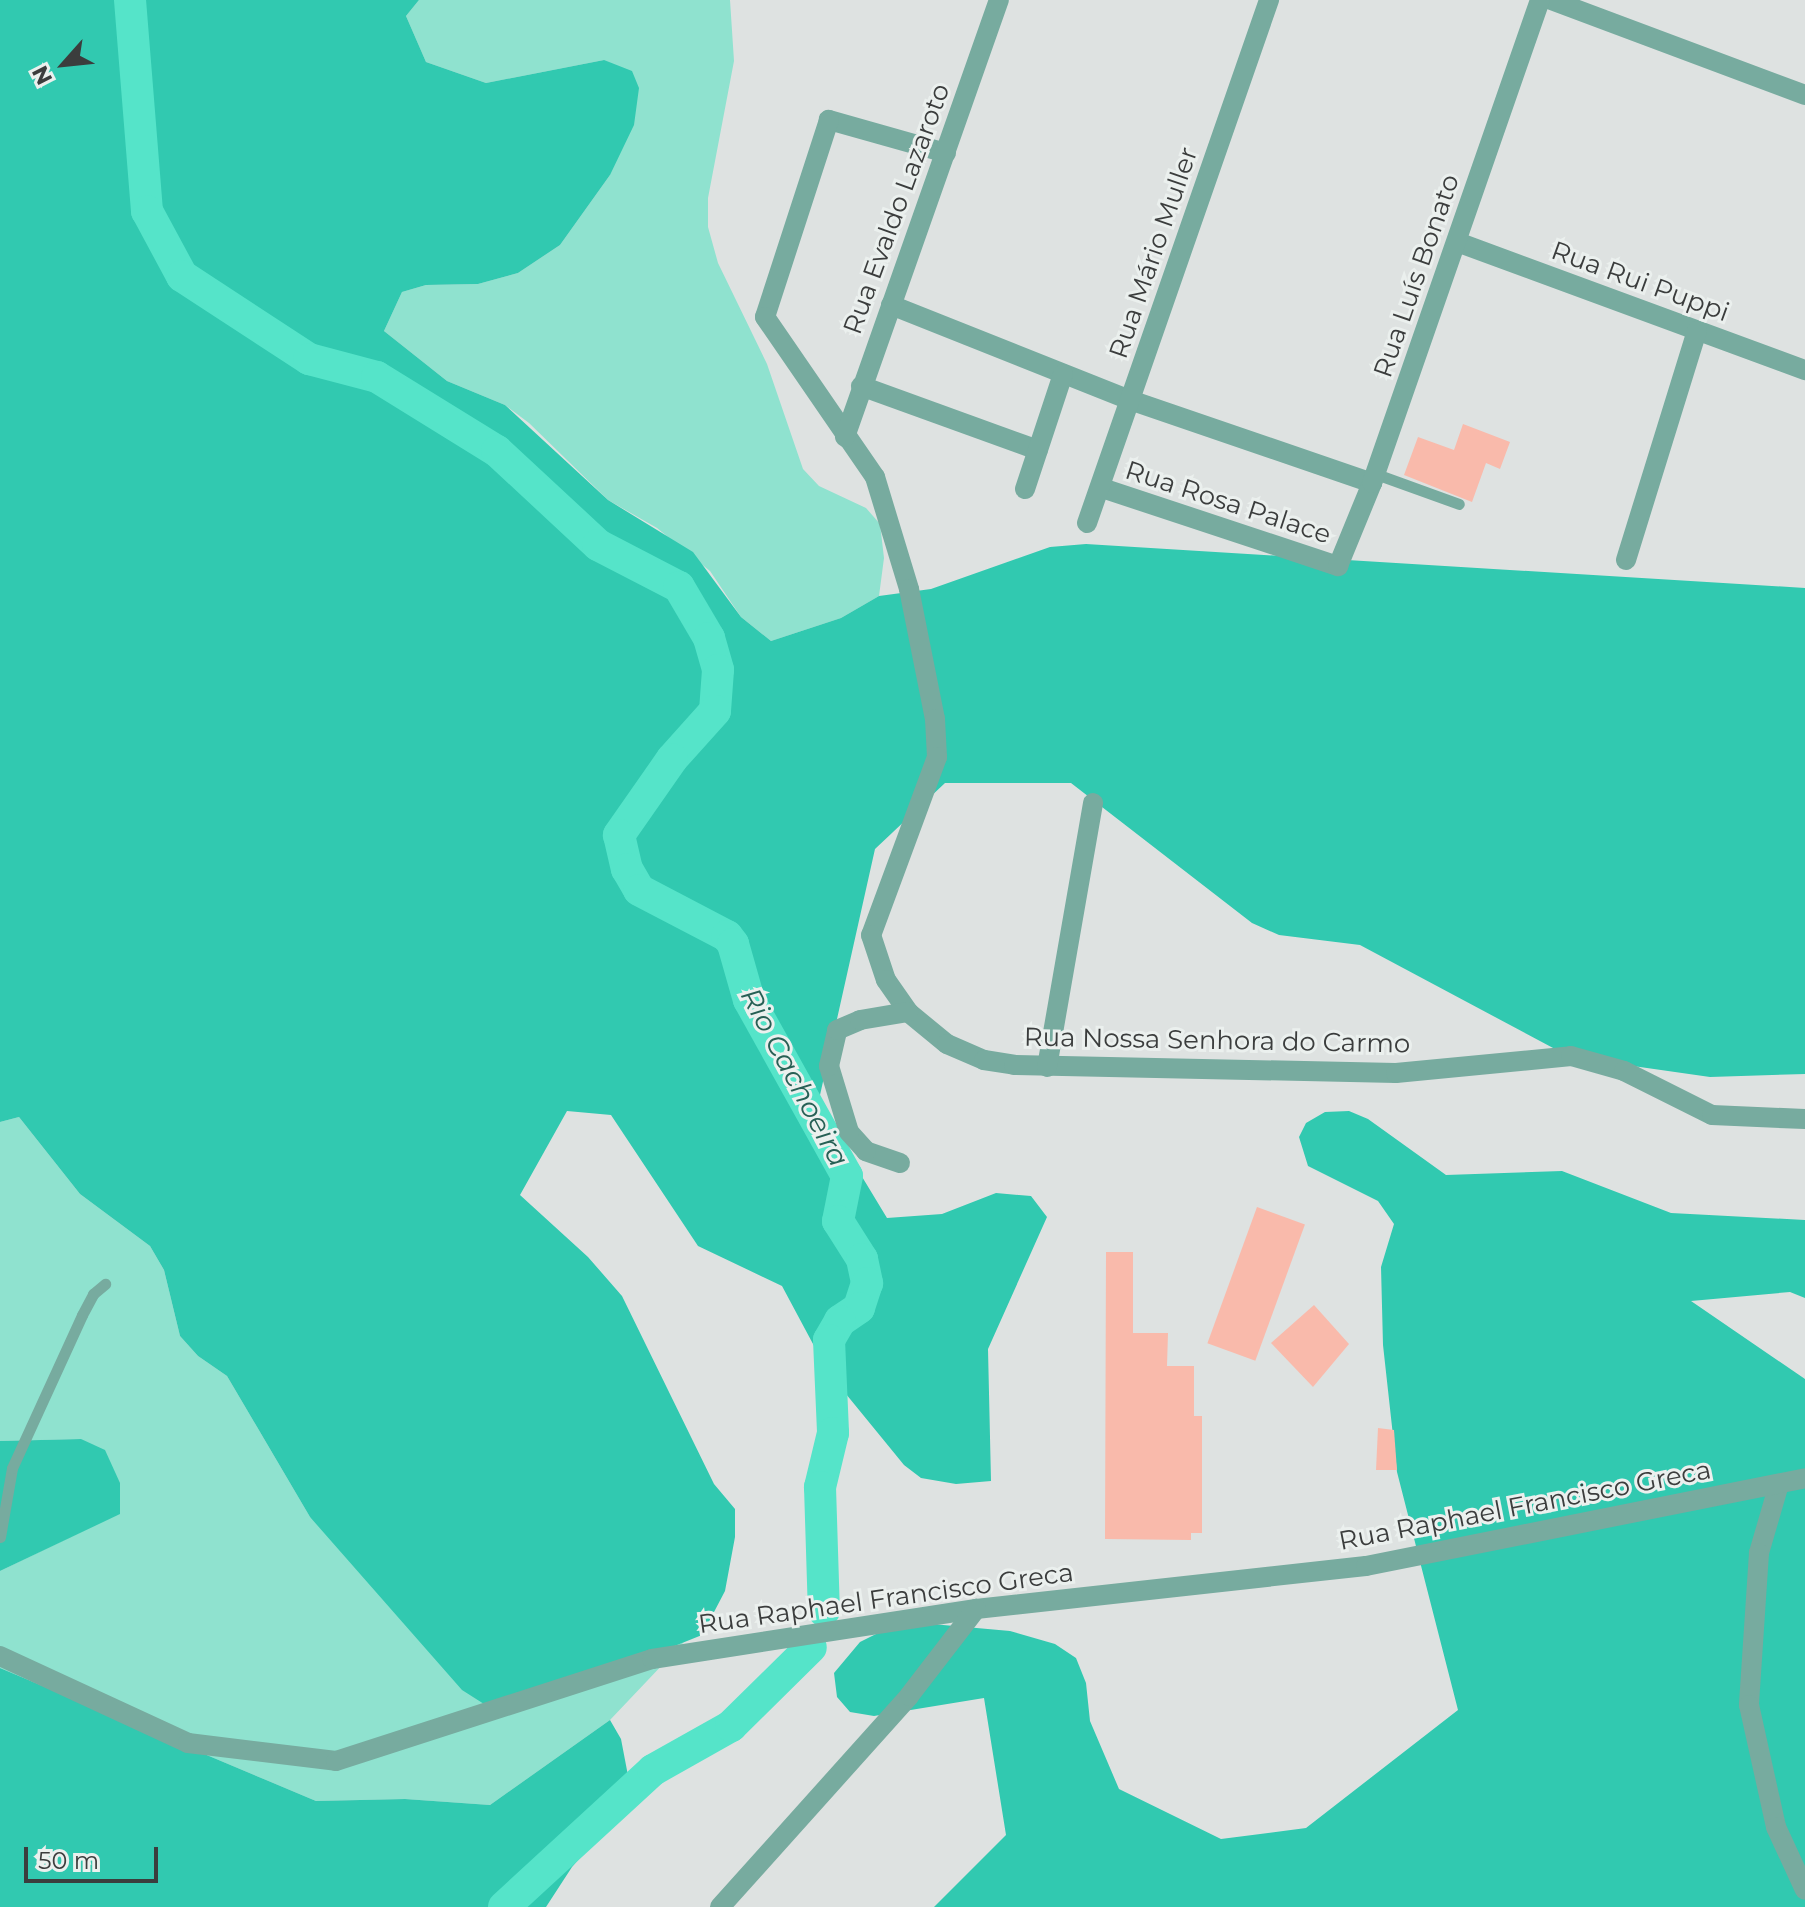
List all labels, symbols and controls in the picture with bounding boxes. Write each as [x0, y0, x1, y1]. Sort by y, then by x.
north arrow [24, 24, 104, 104]
text: N [26, 61, 58, 89]
street label: Rua Evaldo Lazaroto [837, 80, 957, 338]
street label: Rua Mário Muller [1103, 143, 1205, 363]
street label: Rua Luís Bonato [1368, 170, 1466, 382]
street label: Rua Rui Puppi [1547, 235, 1733, 329]
street label: Rua Rosa Palace [1121, 455, 1335, 551]
water label: Rio Cachoeira [734, 982, 856, 1172]
street label: Rua Nossa Senhora do Carmo [1024, 1022, 1410, 1060]
street label: Rua Raphael Francisco Greca [1336, 1455, 1714, 1557]
street label: Rua Raphael Francisco Greca [696, 1557, 1076, 1641]
scale bar [28, 1831, 162, 1881]
text: 50 m [38, 1846, 99, 1875]

